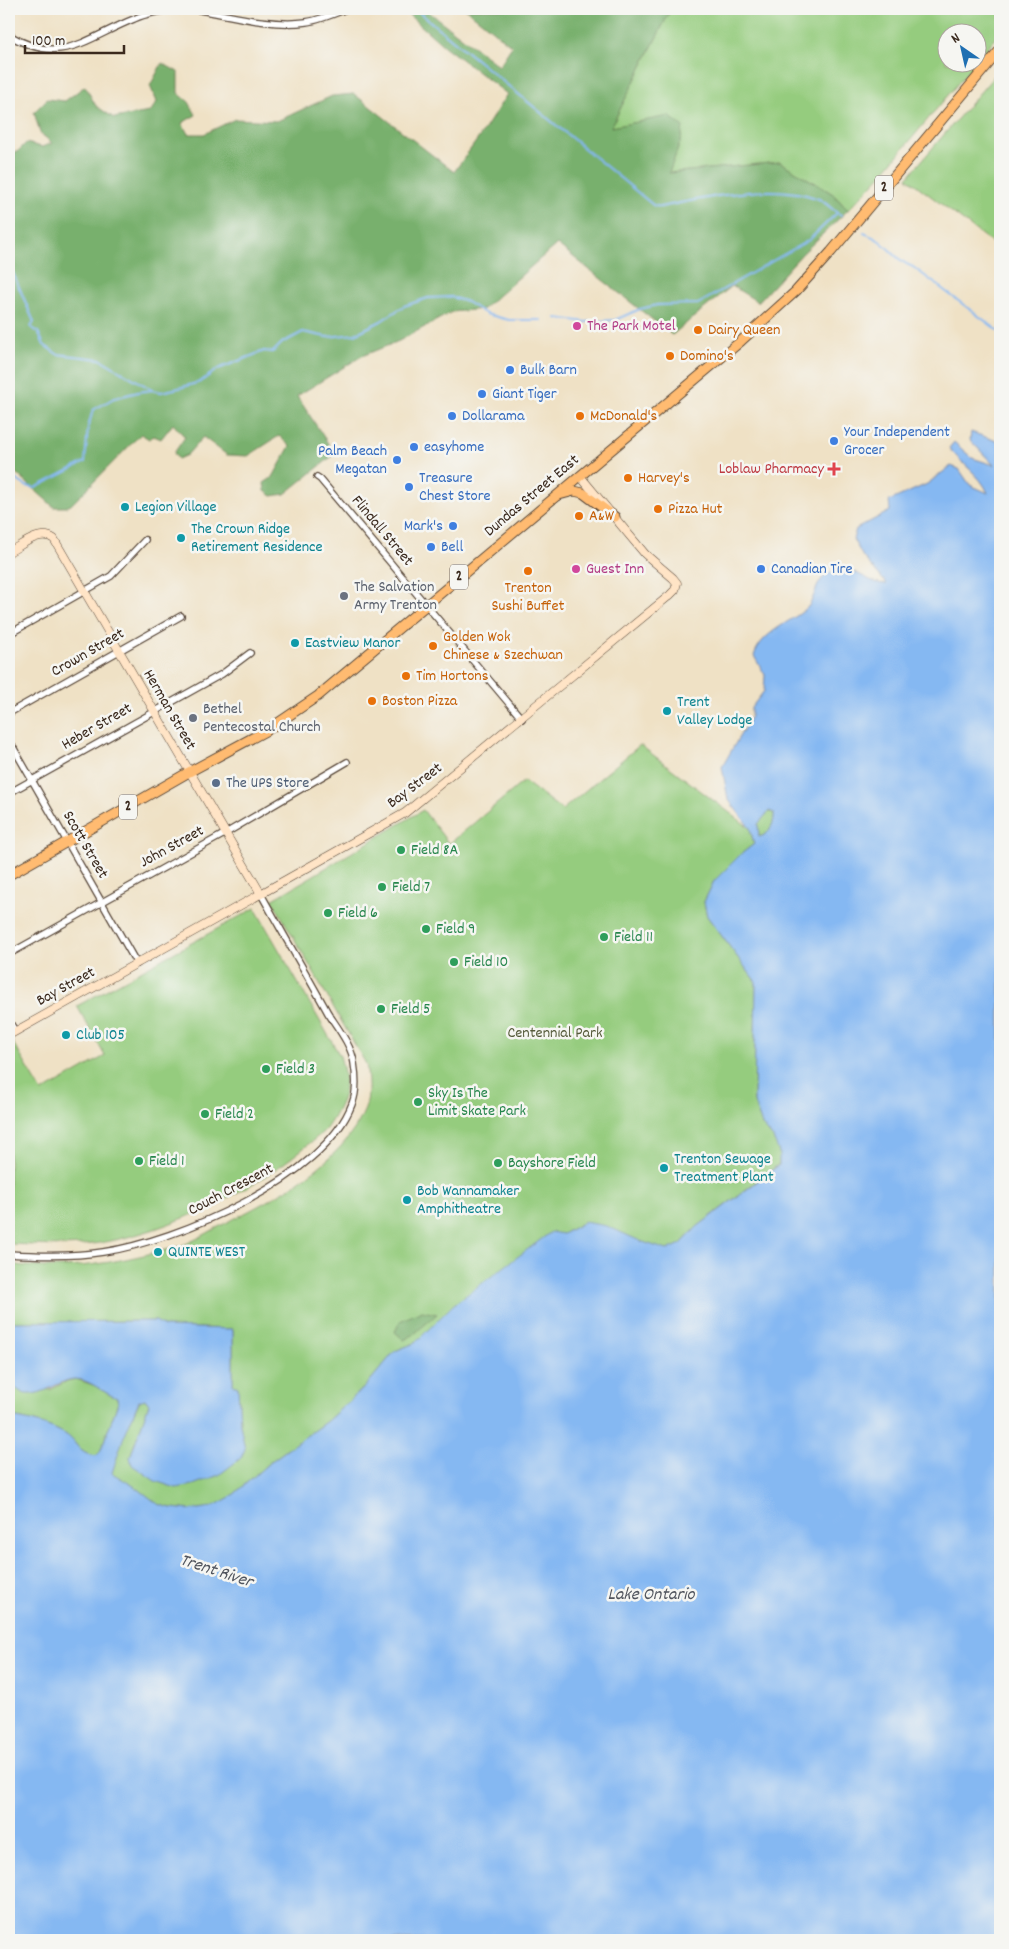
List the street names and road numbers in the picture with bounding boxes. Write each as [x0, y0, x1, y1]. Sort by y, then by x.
road number: 2 [875, 176, 893, 200]
street label: Dundas Street East [479, 449, 585, 543]
street label: Flindall Street [345, 491, 419, 572]
road number: 2 [450, 564, 468, 590]
street label: Crown Street [47, 623, 129, 683]
street label: Herman Street [137, 665, 201, 755]
street label: Heber Street [58, 698, 136, 756]
street label: Bay Street [382, 757, 448, 814]
road number: 2 [119, 794, 137, 820]
street label: Scott Street [56, 807, 114, 883]
street label: John Street [136, 820, 208, 874]
street label: Bay Street [32, 961, 100, 1013]
street label: Couch Crescent [184, 1158, 278, 1222]

